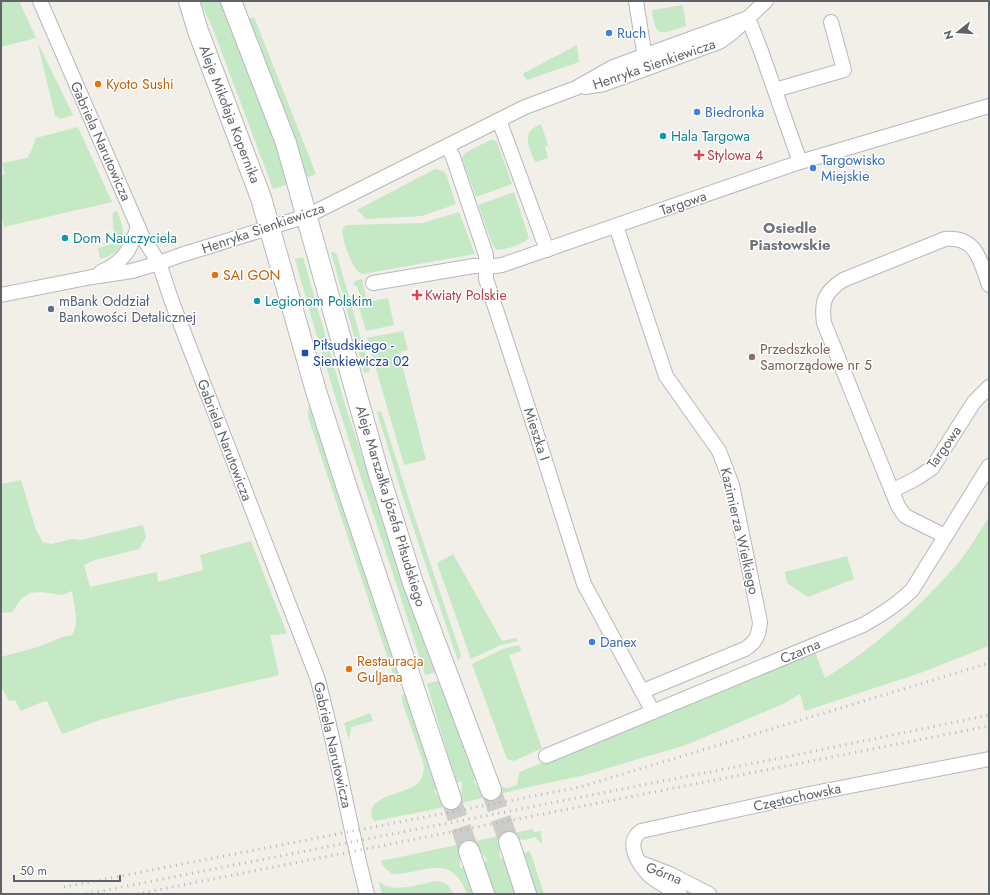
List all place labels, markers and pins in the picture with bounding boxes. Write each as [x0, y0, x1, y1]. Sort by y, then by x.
place label: Ruch [617, 23, 646, 43]
marker: Ruch [604, 28, 614, 38]
place label: Kyoto Sushi [106, 74, 174, 94]
marker: Kyoto Sushi [93, 79, 103, 89]
place label: Biedronka [705, 102, 764, 122]
marker: Biedronka [692, 107, 702, 117]
place label: Hala Targowa [671, 126, 750, 146]
marker: Hala Targowa [658, 131, 668, 141]
place label: Stylowa 4 [707, 145, 763, 165]
marker: Stylowa 4 [694, 150, 704, 160]
place label: Targowisko Miejskie [821, 150, 886, 186]
marker: Targowisko Miejskie [808, 163, 818, 173]
place label: Dom Nauczyciela [73, 228, 177, 248]
marker: Dom Nauczyciela [60, 233, 70, 243]
place label: SAI GON [223, 265, 280, 285]
marker: SAI GON [210, 270, 220, 280]
place label: Kwiaty Polskie [425, 285, 507, 305]
marker: Kwiaty Polskie [412, 290, 422, 300]
place label: mBank Oddział Bankowości Detalicznej [59, 291, 196, 327]
place label: Legionom Polskim [265, 291, 372, 311]
marker: Legionom Polskim [252, 296, 262, 306]
marker: mBank Oddział Bankowości Detalicznej [46, 304, 56, 314]
place label: Piłsudskiego - Sienkiewicza 02 [313, 335, 409, 371]
place label: Przedszkole Samorządowe nr 5 [760, 339, 872, 375]
marker: Piłsudskiego - Sienkiewicza 02 [300, 348, 310, 358]
marker: Przedszkole Samorządowe nr 5 [747, 352, 757, 362]
place label: Danex [600, 632, 637, 652]
marker: Danex [587, 637, 597, 647]
place label: Restauracja GulJana [357, 651, 424, 687]
marker: Restauracja GulJana [344, 664, 354, 674]

